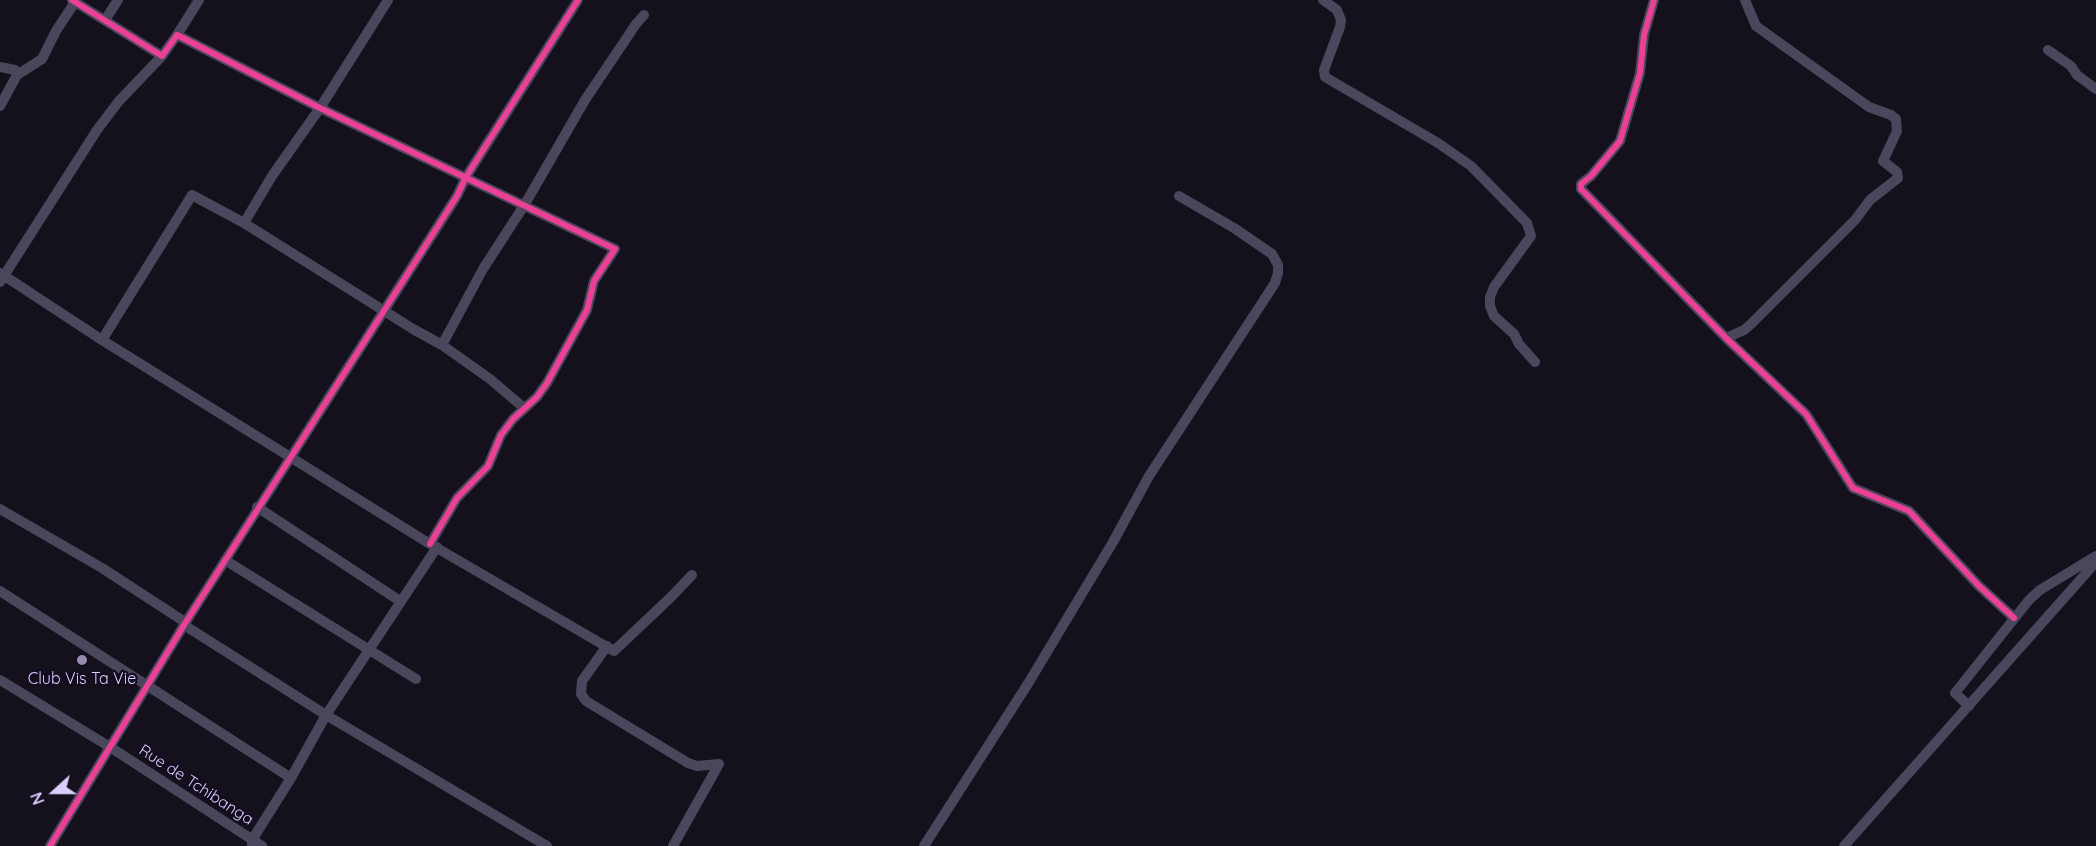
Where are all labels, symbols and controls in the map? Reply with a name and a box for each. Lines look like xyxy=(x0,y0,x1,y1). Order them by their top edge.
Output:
marker: Club Vis Ta Vie xyxy=(75,653,89,667)
place label: Club Vis Ta Vie xyxy=(28,669,136,689)
street label: Rue de Tchibanga xyxy=(135,741,257,829)
north arrow xyxy=(24,762,84,822)
text: N xyxy=(26,789,49,808)

